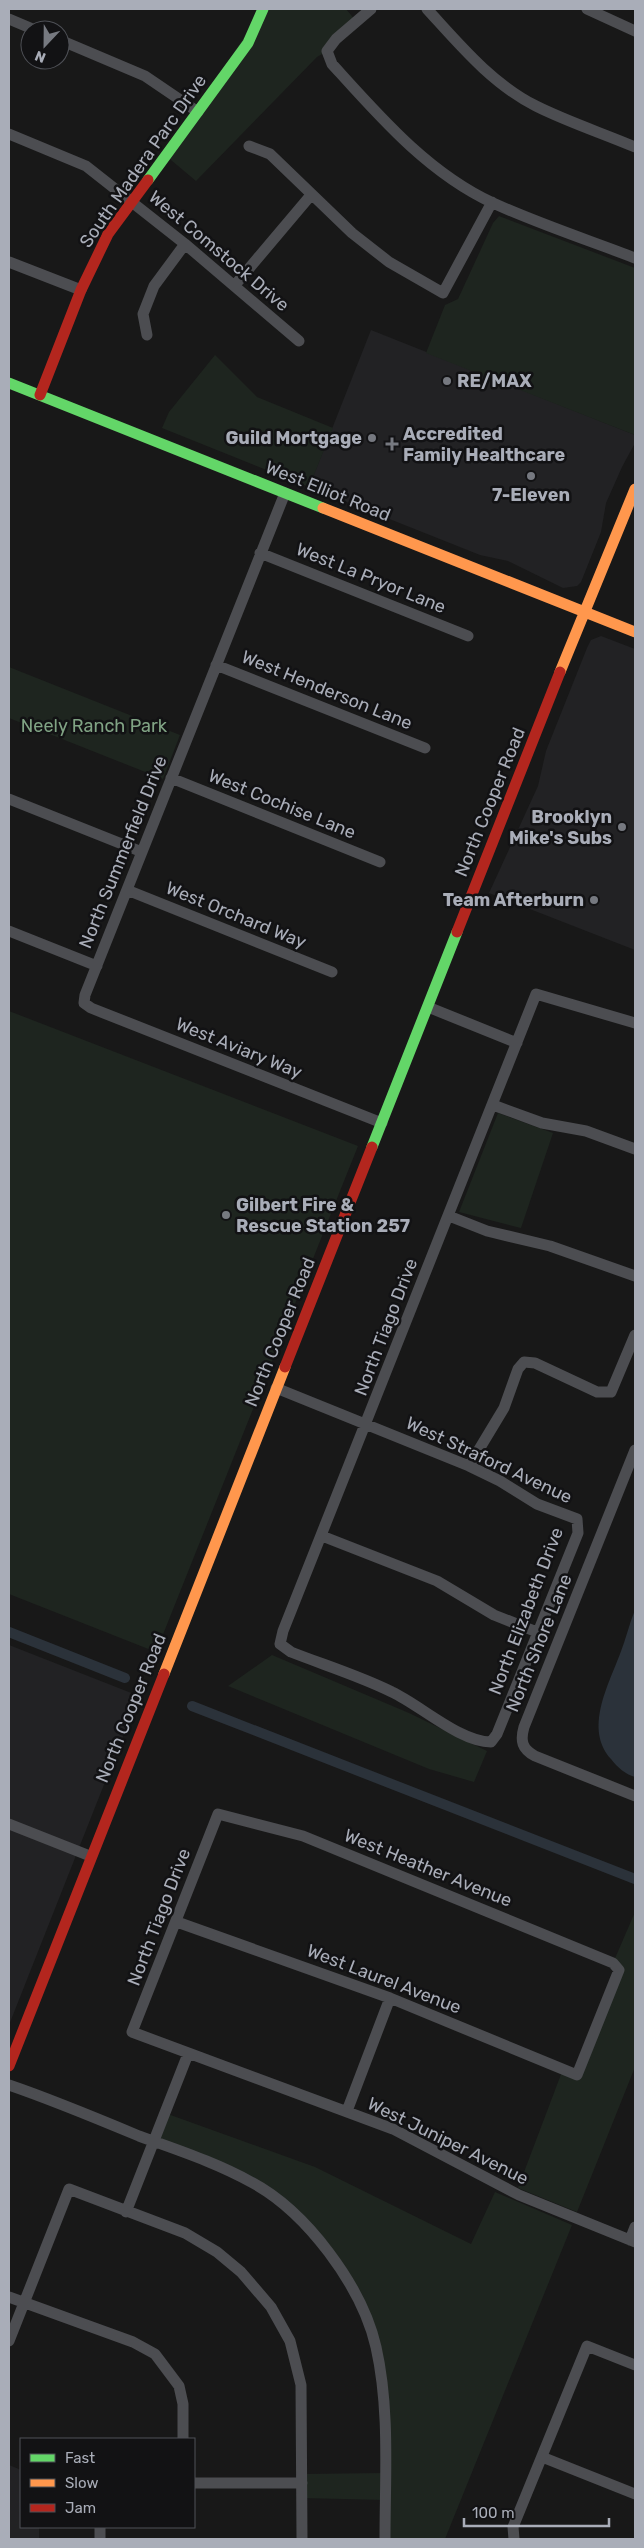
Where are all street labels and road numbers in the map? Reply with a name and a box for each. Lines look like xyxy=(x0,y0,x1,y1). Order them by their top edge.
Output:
street label: South Madera Parc Drive xyxy=(75,70,211,252)
street label: West Comstock Drive xyxy=(144,186,294,316)
street label: West Elliot Road xyxy=(262,456,394,526)
street label: West La Pryor Lane xyxy=(293,538,449,618)
street label: West Henderson Lane xyxy=(238,646,416,734)
street label: North Cooper Road xyxy=(450,724,530,880)
street label: North Summerfield Drive xyxy=(74,752,172,952)
street label: West Cochise Lane xyxy=(205,764,359,844)
street label: West Orchard Way xyxy=(163,877,310,953)
street label: West Aviary Way xyxy=(173,1013,305,1083)
street label: North Cooper Road xyxy=(240,1254,320,1410)
street label: North Tiago Drive xyxy=(350,1255,422,1399)
street label: West Straford Avenue xyxy=(402,1412,576,1508)
street label: North Elizabeth Drive xyxy=(484,1524,568,1698)
street label: North Shore Lane xyxy=(501,1571,577,1715)
street label: North Cooper Road xyxy=(91,1630,171,1786)
street label: West Heather Avenue xyxy=(341,1824,515,1912)
street label: North Tiago Drive xyxy=(123,1845,195,1989)
street label: West Laurel Avenue xyxy=(304,1939,464,2019)
street label: West Juniper Avenue xyxy=(364,2092,532,2190)

